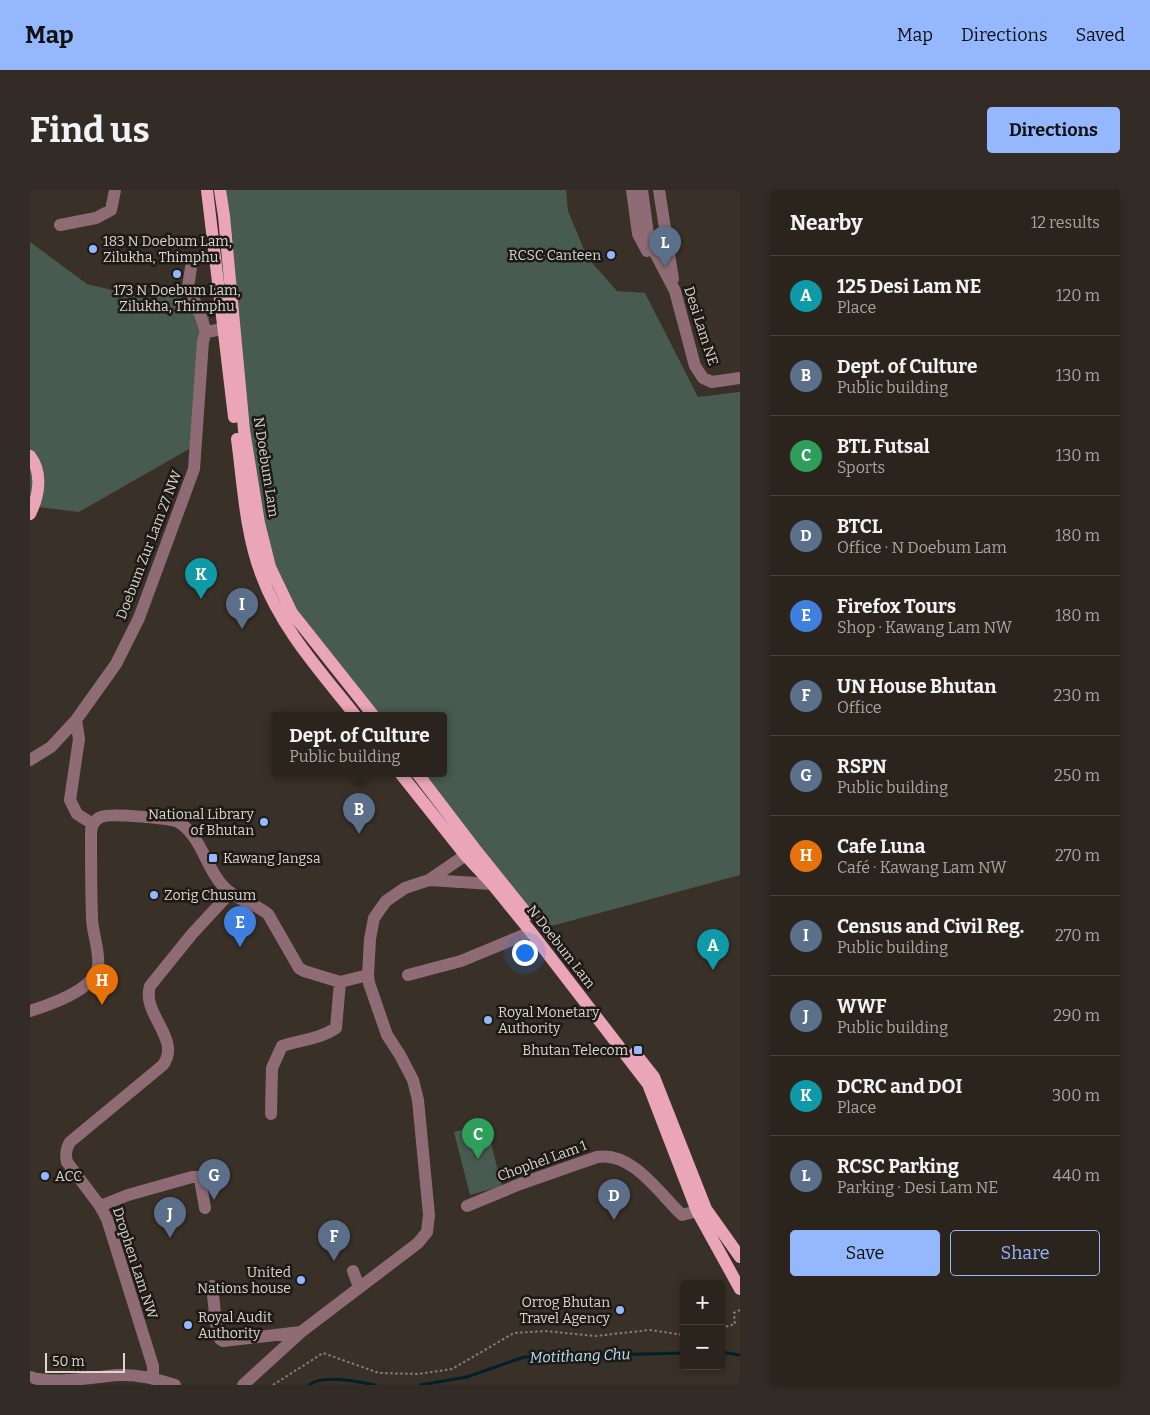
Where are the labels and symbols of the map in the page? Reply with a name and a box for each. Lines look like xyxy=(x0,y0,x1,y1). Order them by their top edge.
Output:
pin: L xyxy=(649,226,681,267)
place label: 183 N Doebum Lam, Zilukha, Thimphu xyxy=(103,233,232,266)
marker: 183 N Doebum Lam, Zilukha, Thimphu xyxy=(87,243,99,255)
place label: RCSC Canteen xyxy=(508,247,601,264)
marker: RCSC Canteen xyxy=(605,249,617,261)
marker: 173 N Doebum Lam, Zilukha, Thimphu xyxy=(171,268,183,280)
place label: 173 N Doebum Lam, Zilukha, Thimphu xyxy=(113,282,241,315)
street label: Desi Lam NE xyxy=(680,284,722,368)
street label: N Doebum Lam xyxy=(250,416,282,519)
street label: Doebum Zur Lam 27 NW xyxy=(113,467,186,622)
pin: K xyxy=(185,558,217,599)
pin: I xyxy=(226,588,258,629)
pin: B xyxy=(343,793,375,834)
place label: National Library of Bhutan xyxy=(148,806,255,839)
marker: National Library of Bhutan xyxy=(258,816,270,828)
place label: Kawang Jangsa xyxy=(223,850,321,867)
marker: Kawang Jangsa xyxy=(207,852,219,864)
place label: Zorig Chusum xyxy=(164,887,257,904)
marker: Zorig Chusum xyxy=(148,889,160,901)
street label: N Doebum Lam xyxy=(523,902,599,993)
pin: E xyxy=(224,906,256,947)
pin: A xyxy=(697,929,729,970)
your location xyxy=(512,940,538,966)
pin: H xyxy=(86,964,118,1005)
place label: Royal Monetary Authority xyxy=(498,1004,600,1037)
marker: Royal Monetary Authority xyxy=(482,1014,494,1026)
place label: Bhutan Telecom xyxy=(522,1042,629,1059)
marker: Bhutan Telecom xyxy=(632,1044,644,1056)
pin: C xyxy=(462,1118,494,1159)
street label: Chophel Lam 1 xyxy=(495,1137,589,1185)
pin: G xyxy=(198,1159,230,1200)
place label: ACC xyxy=(55,1168,82,1185)
marker: ACC xyxy=(39,1170,51,1182)
pin: D xyxy=(598,1179,630,1220)
pin: J xyxy=(154,1197,186,1238)
street label: Drophen Lam NW xyxy=(109,1205,161,1322)
pin: F xyxy=(318,1220,350,1261)
place label: United Nations house xyxy=(197,1264,291,1297)
marker: United Nations house xyxy=(295,1274,307,1286)
place label: Orrog Bhutan Travel Agency xyxy=(519,1294,611,1327)
marker: Orrog Bhutan Travel Agency xyxy=(614,1304,626,1316)
place label: Royal Audit Authority xyxy=(198,1309,272,1342)
marker: Royal Audit Authority xyxy=(182,1319,194,1331)
water label: Motithang Chu xyxy=(529,1345,631,1367)
scale bar xyxy=(45,1350,125,1373)

